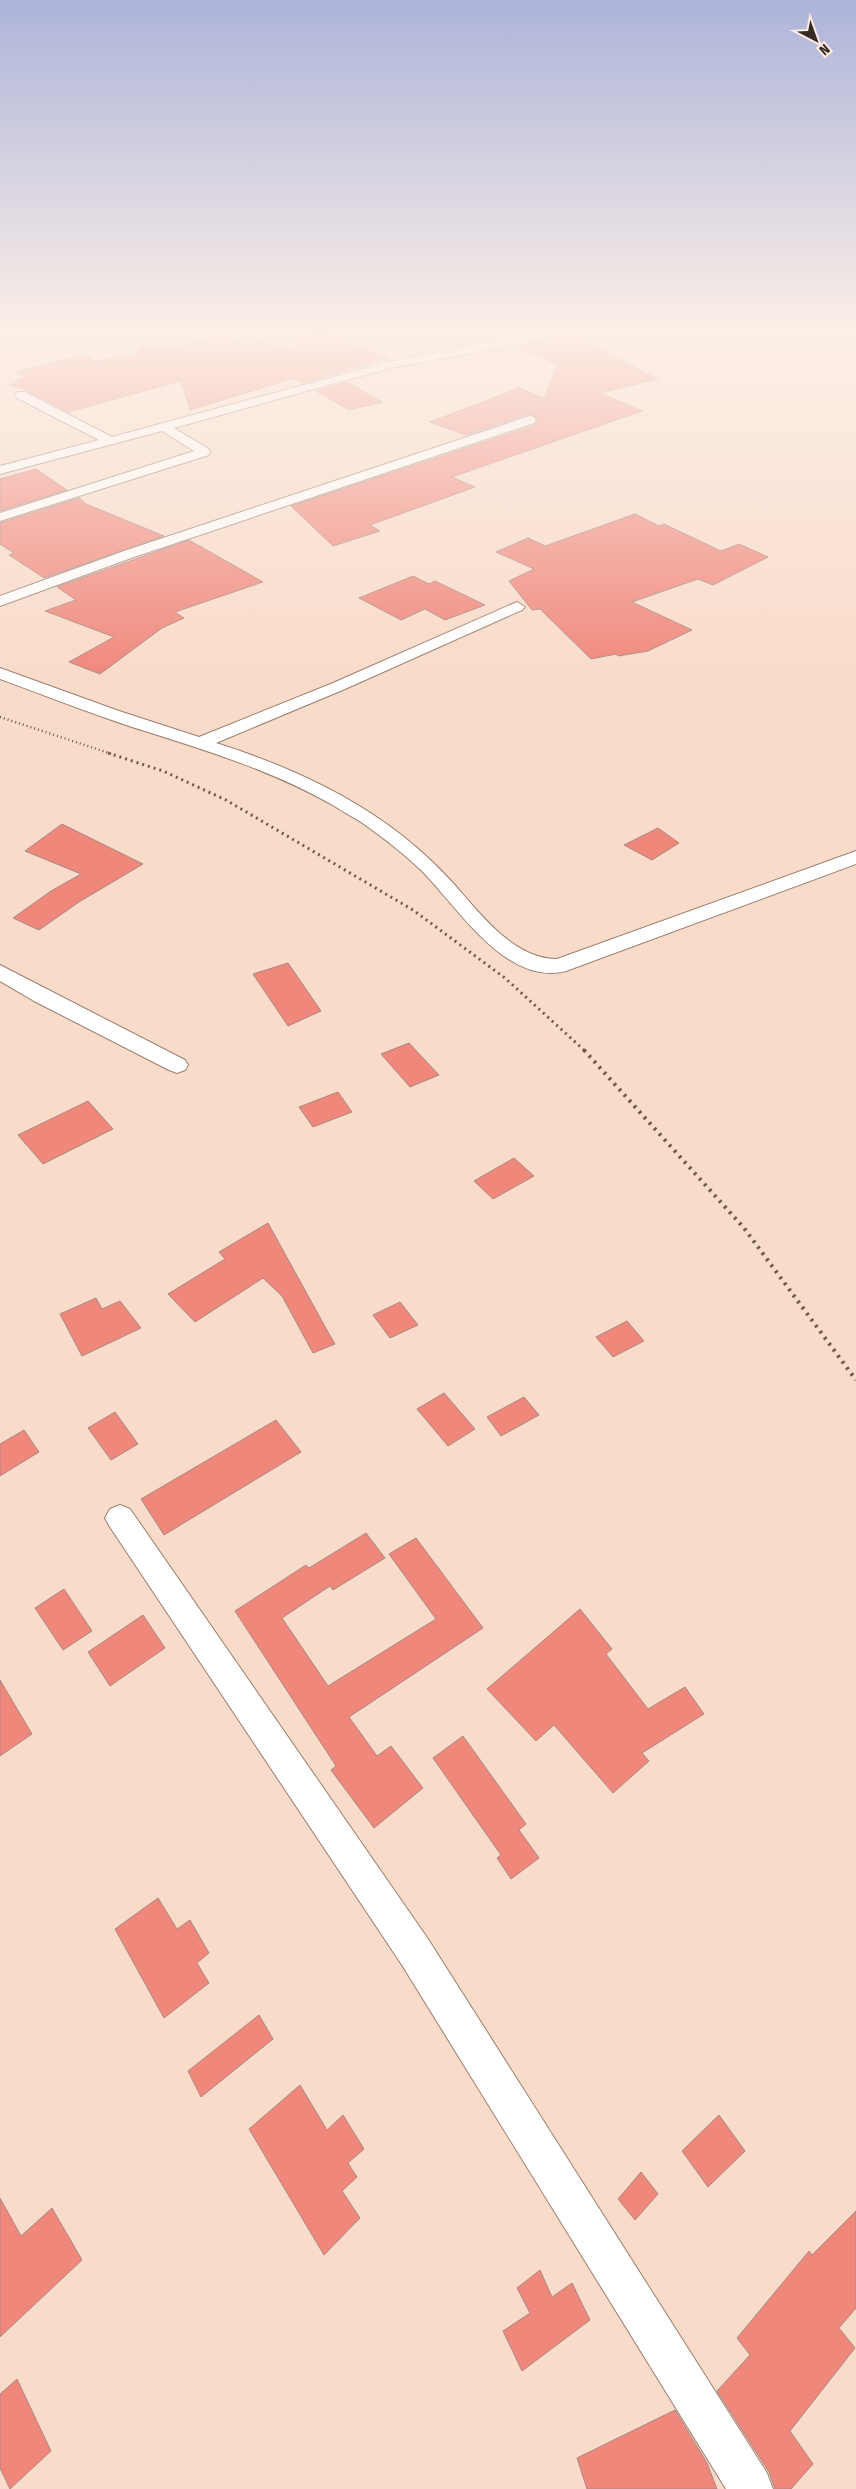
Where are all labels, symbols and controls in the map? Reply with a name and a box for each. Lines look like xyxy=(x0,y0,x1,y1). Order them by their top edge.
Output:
north arrow xyxy=(791,15,841,65)
text: N xyxy=(815,40,833,59)

